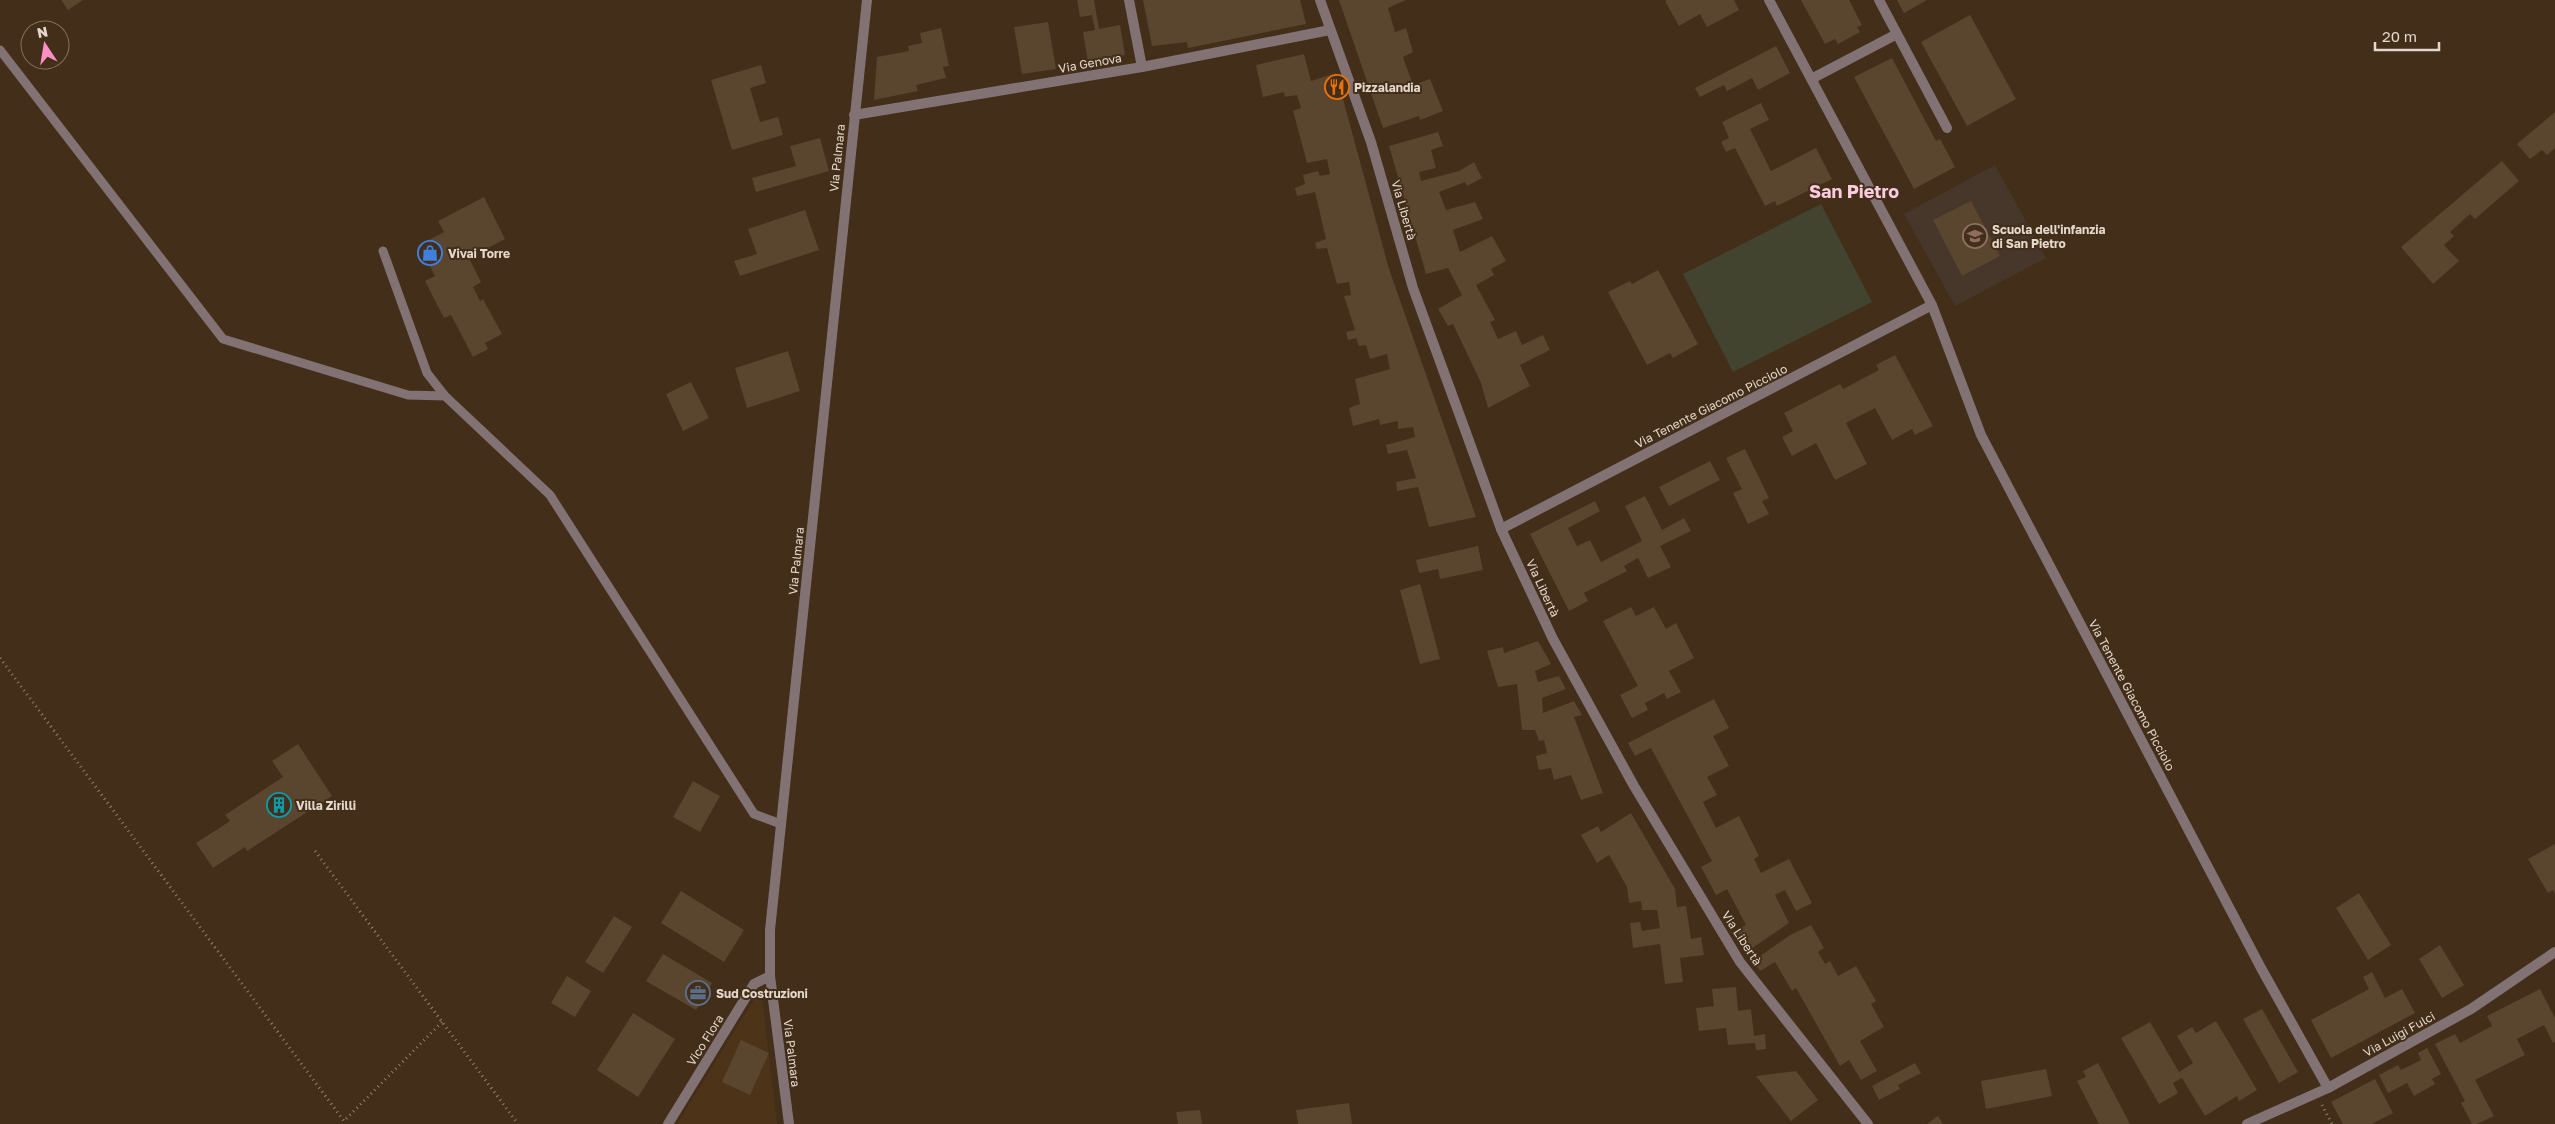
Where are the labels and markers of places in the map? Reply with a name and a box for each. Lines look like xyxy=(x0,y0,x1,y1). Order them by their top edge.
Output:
restaurant icon: Pizzalandia xyxy=(1324,74,1350,100)
place label: Pizzalandia xyxy=(1354,80,1421,95)
place label: Scuola dell'infanzia di San Pietro xyxy=(1992,222,2106,251)
school or university icon: Scuola dell'infanzia di San Pietro xyxy=(1962,223,1988,249)
shop icon: Vivai Torre xyxy=(417,240,443,266)
place label: Vivai Torre xyxy=(448,246,510,261)
building icon: Villa Zirilli xyxy=(266,792,292,818)
place label: Villa Zirilli xyxy=(296,798,356,813)
office icon: Sud Costruzioni xyxy=(685,980,711,1006)
place label: Sud Costruzioni xyxy=(716,986,808,1001)

